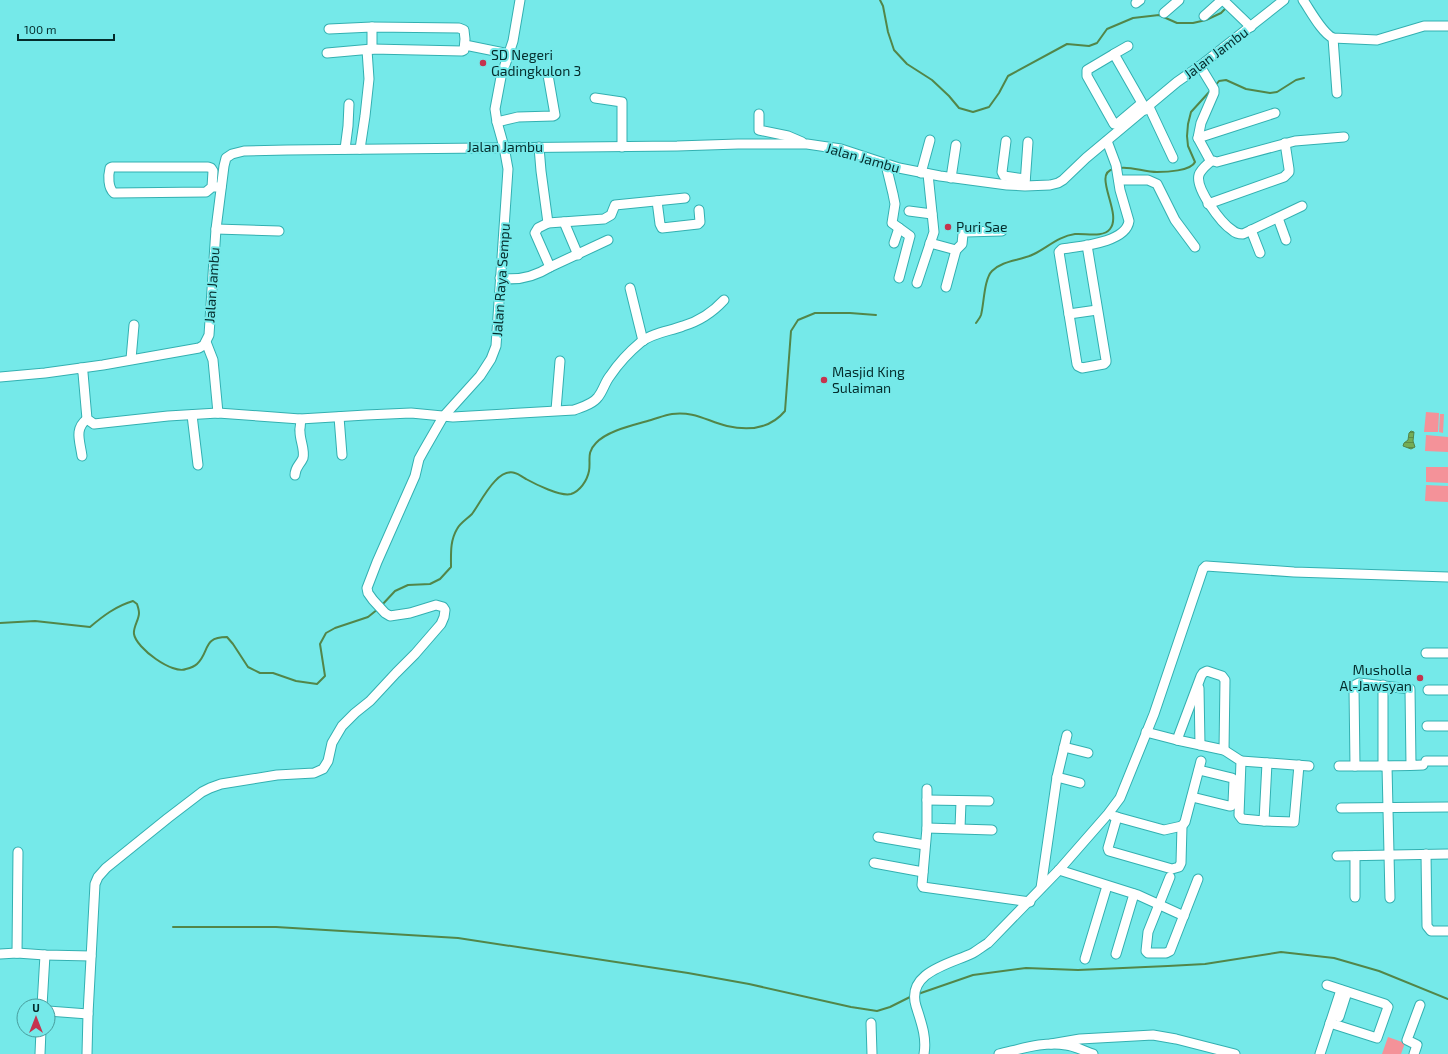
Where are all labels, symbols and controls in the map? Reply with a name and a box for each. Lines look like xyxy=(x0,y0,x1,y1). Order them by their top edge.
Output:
scale bar xyxy=(18,16,114,42)
text: 100 m xyxy=(24,22,56,36)
street label: Jalan Jambu xyxy=(1180,23,1251,82)
place label: SD Negeri Gadingkulon 3 xyxy=(491,46,581,79)
marker: SD Negeri Gadingkulon 3 xyxy=(478,58,488,68)
street label: Jalan Jambu xyxy=(467,138,543,155)
street label: Jalan Jambu xyxy=(824,139,902,176)
place label: Puri Sae xyxy=(956,218,1008,235)
marker: Puri Sae xyxy=(943,222,953,232)
street label: Jalan Raya Sempu xyxy=(488,223,513,337)
street label: Jalan Jambu xyxy=(200,246,223,323)
place label: Masjid King Sulaiman xyxy=(832,363,905,396)
marker: Masjid King Sulaiman xyxy=(819,375,829,385)
place label: Musholla Al-Jawsyan xyxy=(1339,661,1412,694)
marker: Musholla Al-Jawsyan xyxy=(1415,673,1425,683)
north arrow xyxy=(16,998,56,1038)
text: U xyxy=(32,1001,40,1014)

